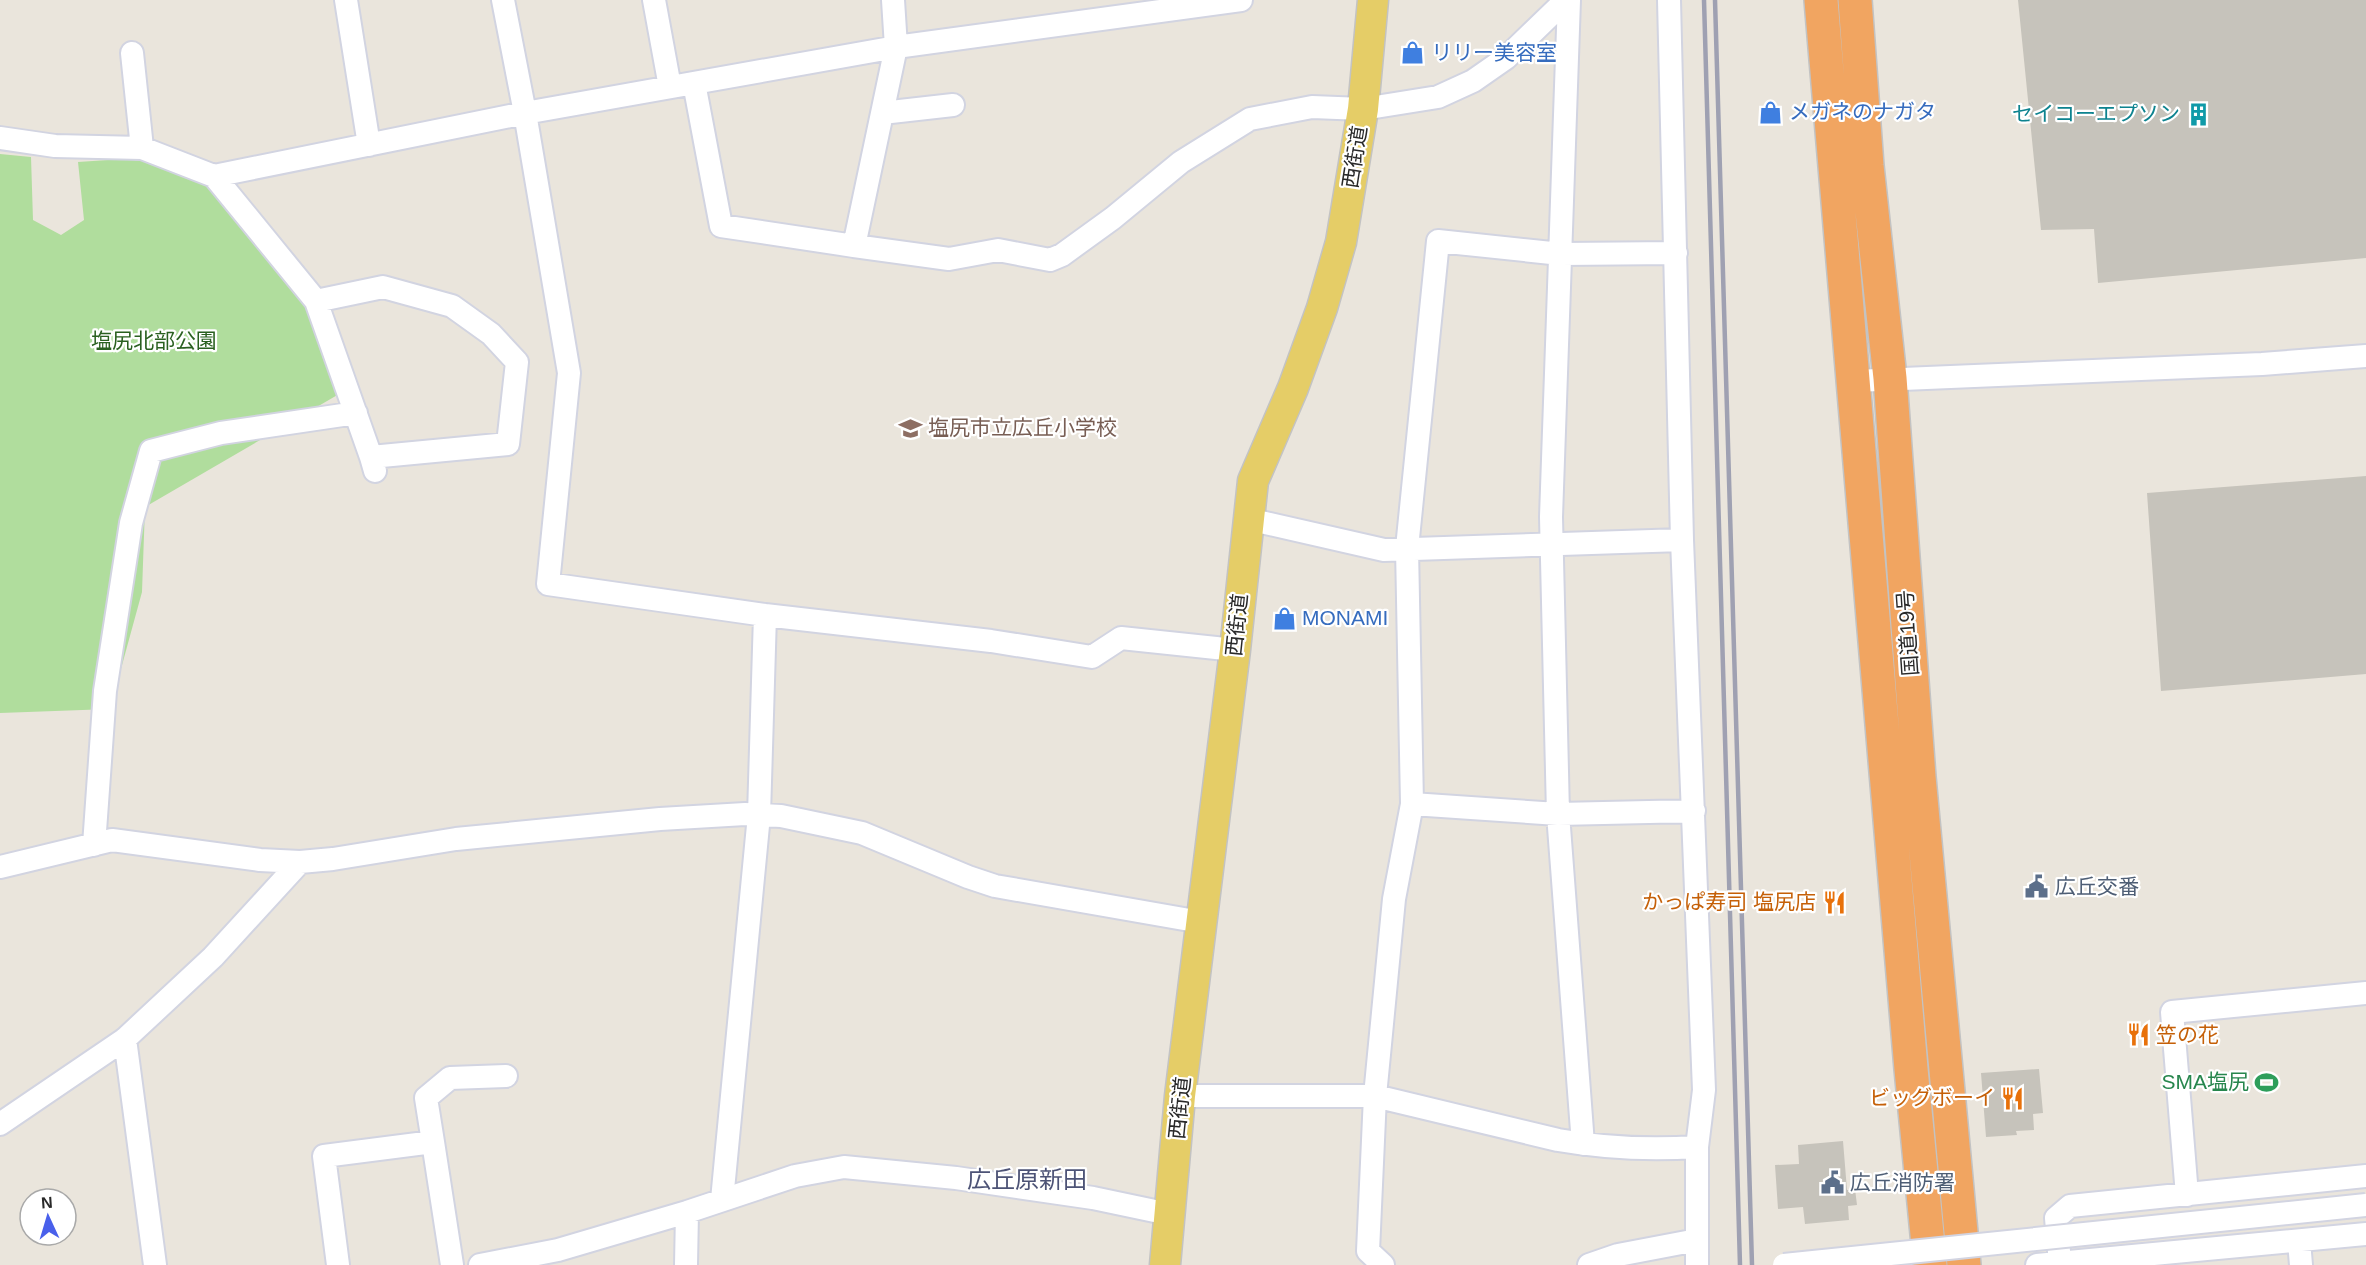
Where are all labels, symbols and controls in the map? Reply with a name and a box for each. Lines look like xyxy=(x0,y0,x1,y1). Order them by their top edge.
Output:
shop icon: リリー美容室 xyxy=(1400,40,1426,66)
place label: リリー美容室 xyxy=(1431,41,1557,64)
shop icon: メガネのナガタ xyxy=(1758,99,1784,125)
place label: メガネのナガタ xyxy=(1789,100,1936,123)
building icon: セイコーエプソン xyxy=(2185,101,2211,127)
place label: セイコーエプソン xyxy=(2012,102,2180,125)
street label: 西街道 xyxy=(1338,124,1371,190)
park label: 塩尻北部公園 xyxy=(91,329,217,352)
school or university icon: 塩尻市立広丘小学校 xyxy=(897,415,923,441)
place label: 塩尻市立広丘小学校 xyxy=(928,416,1117,439)
street label: 国道19号 xyxy=(1893,589,1922,677)
street label: 西街道 xyxy=(1222,592,1251,657)
shop icon: MONAMI xyxy=(1271,605,1297,631)
place label: MONAMI xyxy=(1302,606,1388,629)
public building icon: 広丘交番 xyxy=(2024,874,2050,900)
place label: 広丘交番 xyxy=(2055,875,2139,898)
restaurant icon: かっぱ寿司 塩尻店 xyxy=(1821,889,1847,915)
place label: かっぱ寿司 塩尻店 xyxy=(1642,890,1816,913)
restaurant icon: 笠の花 xyxy=(2125,1022,2151,1048)
place label: 笠の花 xyxy=(2156,1023,2219,1046)
sports icon: SMA塩尻 xyxy=(2254,1069,2280,1095)
place label: SMA塩尻 xyxy=(2161,1070,2249,1093)
street label: 西街道 xyxy=(1165,1075,1194,1140)
restaurant icon: ビッグボーイ xyxy=(2000,1085,2026,1111)
place label: ビッグボーイ xyxy=(1869,1086,1995,1109)
district label: 広丘原新田 xyxy=(967,1166,1087,1193)
public building icon: 広丘消防署 xyxy=(1819,1170,1845,1196)
place label: 広丘消防署 xyxy=(1850,1171,1955,1194)
north arrow xyxy=(18,1187,78,1247)
text: N xyxy=(41,1194,53,1211)

